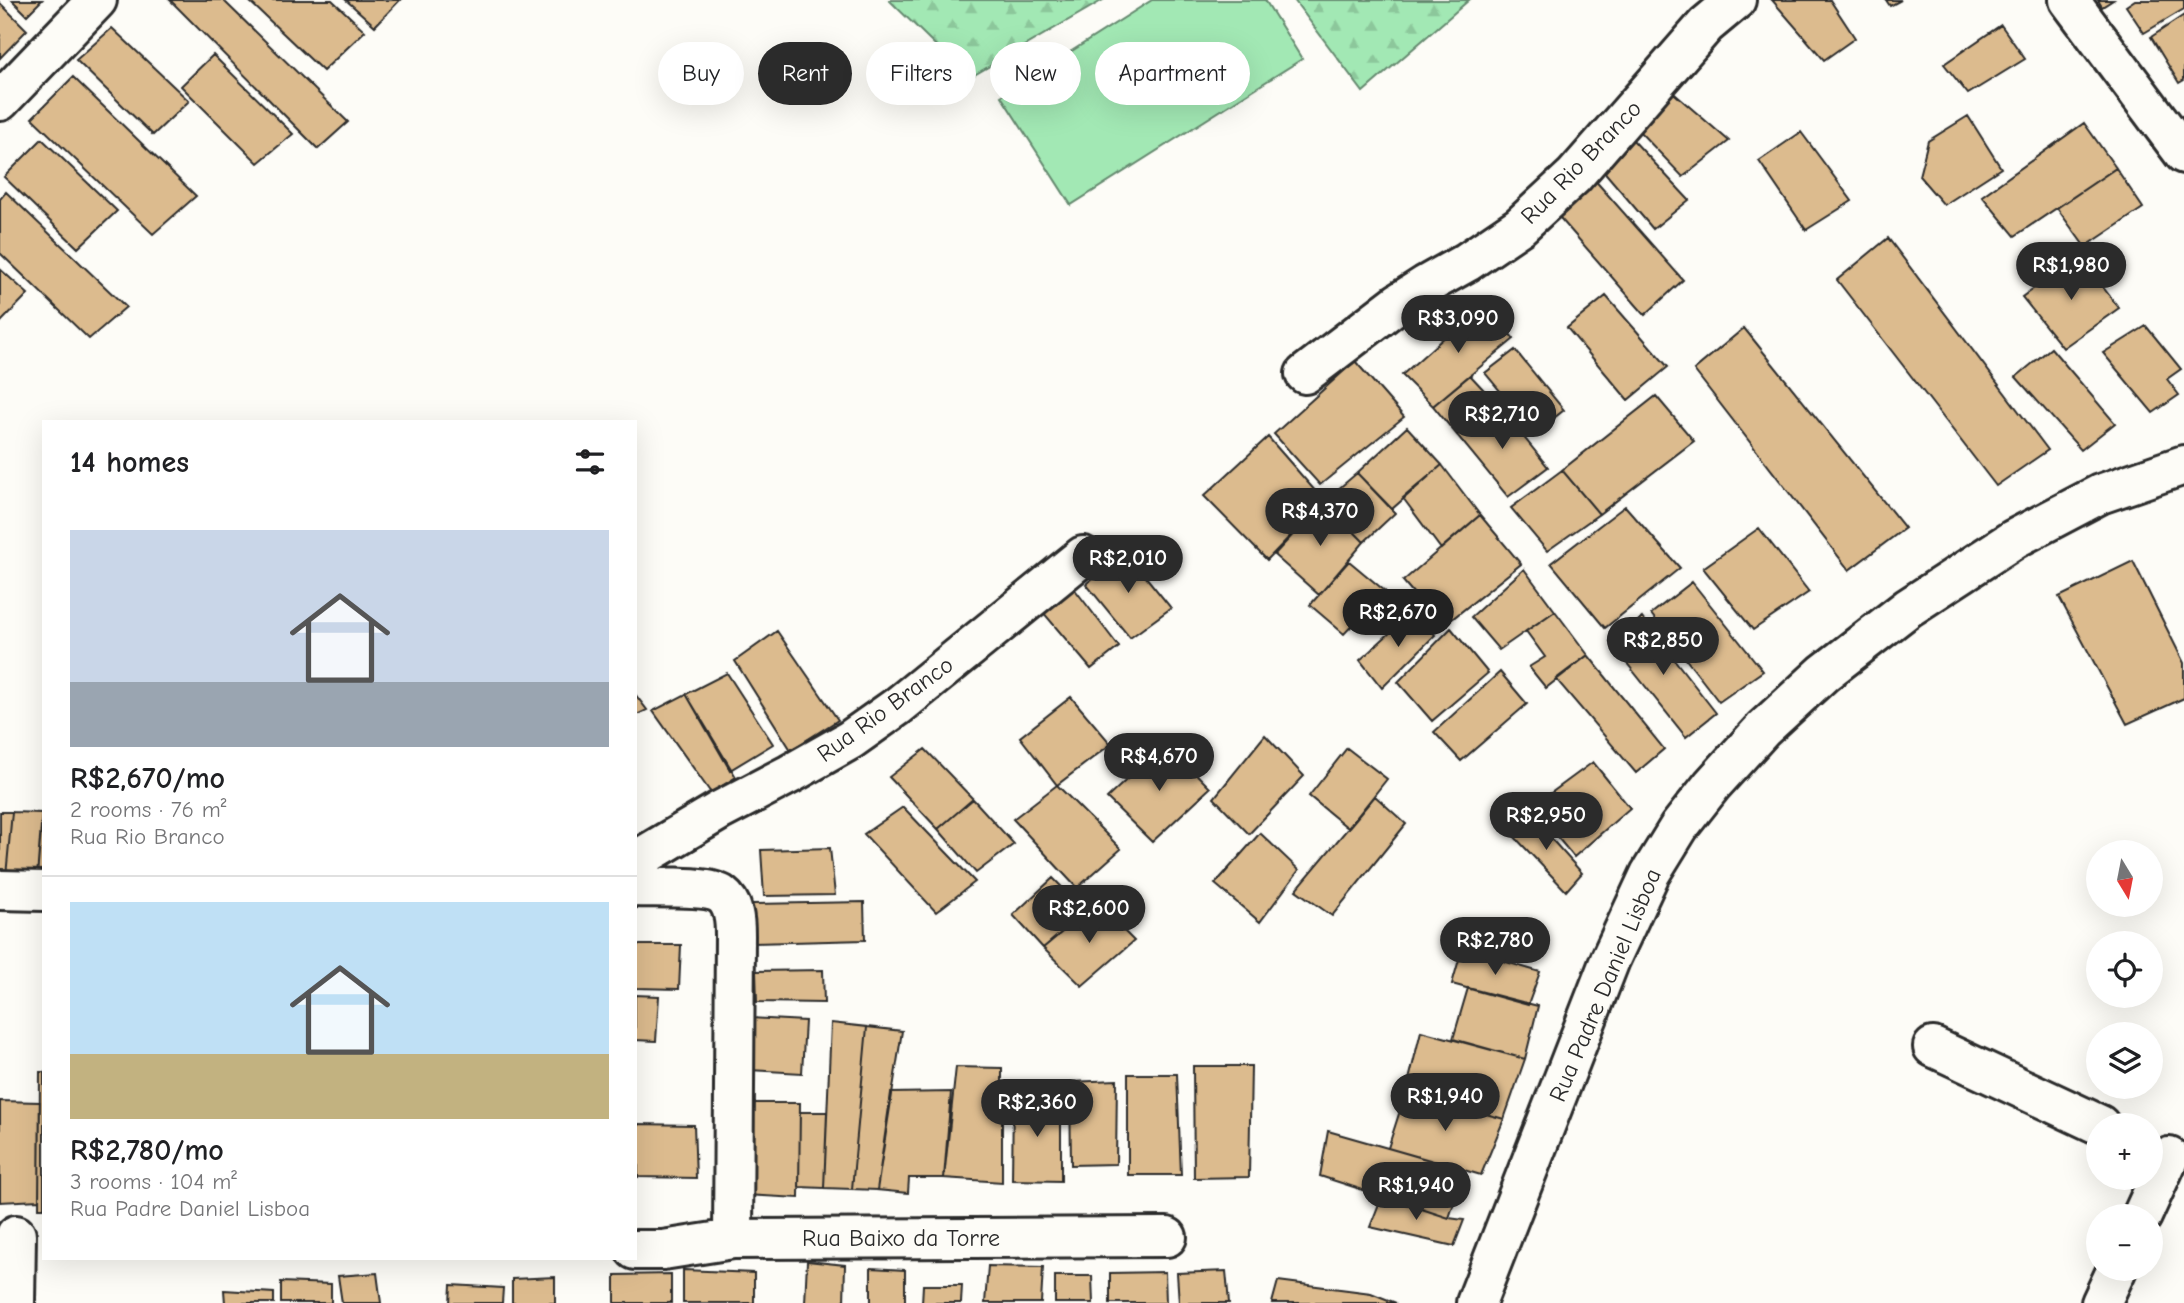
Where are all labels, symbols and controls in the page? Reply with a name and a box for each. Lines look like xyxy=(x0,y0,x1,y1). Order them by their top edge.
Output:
chip: Buy xyxy=(658,42,744,105)
chip: Rent xyxy=(758,42,852,105)
chip: Filters xyxy=(866,42,976,105)
chip: New xyxy=(990,42,1081,105)
chip: Apartment xyxy=(1095,42,1250,105)
street label: Rua Rio Branco xyxy=(1515,94,1647,230)
pin: R$1,980 xyxy=(2006,243,2136,302)
text: R$1,980 xyxy=(2032,251,2110,278)
pin: R$3,090 xyxy=(1393,296,1523,355)
text: R$3,090 xyxy=(1417,304,1499,331)
pin: R$2,710 xyxy=(1437,392,1567,451)
text: R$2,710 xyxy=(1464,400,1540,427)
icon: filters xyxy=(571,443,609,481)
text: 14 homes xyxy=(70,445,189,480)
pin: R$4,370 xyxy=(1255,489,1385,548)
text: R$4,370 xyxy=(1281,497,1359,524)
pin: R$2,010 xyxy=(1063,536,1193,595)
text: R$2,010 xyxy=(1089,544,1167,571)
icon: home xyxy=(277,575,403,701)
pin: R$2,670 xyxy=(1333,590,1463,649)
text: R$2,670 xyxy=(1359,598,1437,625)
pin: R$2,850 xyxy=(1598,618,1728,677)
text: R$2,850 xyxy=(1623,626,1703,653)
street label: Rua Rio Branco xyxy=(812,650,958,768)
pin: R$4,670 xyxy=(1094,734,1224,793)
text: R$4,670 xyxy=(1120,742,1198,769)
text: R$2,670/mo xyxy=(70,761,225,796)
pin: R$2,950 xyxy=(1481,792,1611,852)
text: 2 rooms · 76 m² xyxy=(70,796,226,823)
text: R$2,950 xyxy=(1506,801,1586,828)
text: Rua Rio Branco xyxy=(70,823,225,850)
north arrow xyxy=(2086,840,2163,917)
map controls xyxy=(2086,840,2163,1281)
street label: Rua Padre Daniel Lisboa xyxy=(1543,864,1667,1106)
pin: R$2,600 xyxy=(1024,886,1154,945)
text: R$2,600 xyxy=(1048,894,1130,921)
pin: R$2,780 xyxy=(1430,918,1560,977)
text: R$2,780 xyxy=(1456,926,1534,953)
button: locate xyxy=(2086,931,2163,1008)
icon: home xyxy=(277,947,403,1073)
button: layers xyxy=(2086,1022,2163,1099)
pin: R$1,940 xyxy=(1380,1074,1510,1133)
pin: R$2,360 xyxy=(972,1080,1102,1139)
text: R$1,940 xyxy=(1407,1082,1483,1109)
text: R$2,360 xyxy=(997,1088,1077,1115)
button: + xyxy=(2086,1113,2163,1190)
text: R$2,780/mo xyxy=(70,1133,224,1168)
pin: R$1,940 xyxy=(1351,1162,1481,1222)
text: 3 rooms · 104 m² xyxy=(70,1168,237,1195)
text: R$1,940 xyxy=(1378,1171,1454,1198)
text: Rua Padre Daniel Lisboa xyxy=(70,1195,310,1222)
button: − xyxy=(2086,1204,2163,1281)
street label: Rua Baixo da Torre xyxy=(802,1224,1000,1252)

